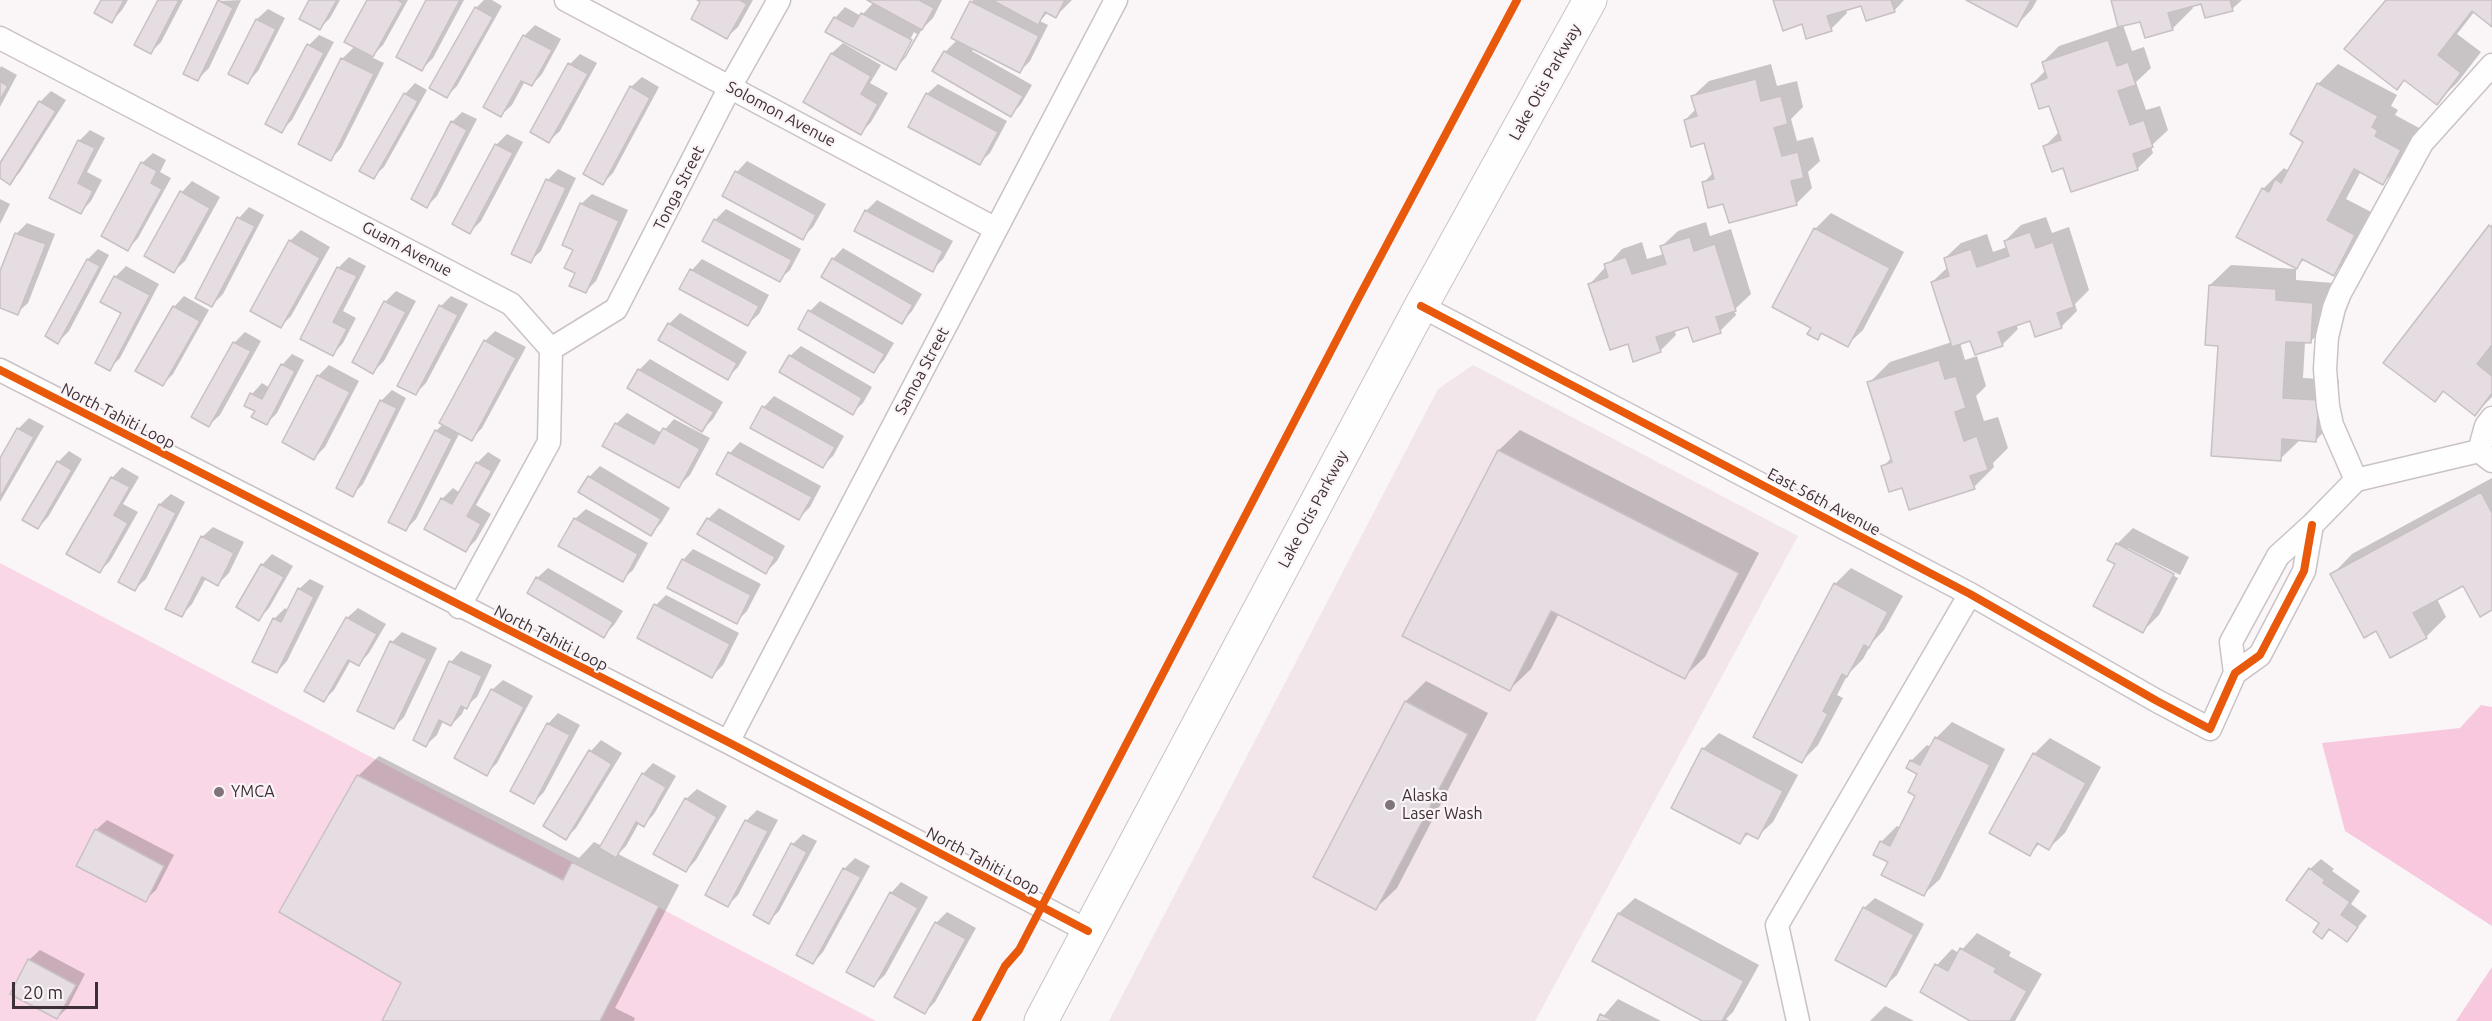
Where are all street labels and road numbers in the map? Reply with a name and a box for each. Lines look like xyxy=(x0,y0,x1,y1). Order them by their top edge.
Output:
street label: Lake Otis Parkway xyxy=(1505,20,1585,144)
street label: Solomon Avenue xyxy=(723,77,839,151)
street label: Tonga Street xyxy=(649,142,709,234)
street label: Guam Avenue xyxy=(359,217,455,281)
street label: Samoa Street xyxy=(891,324,953,418)
street label: North Tahiti Loop xyxy=(58,379,178,453)
street label: Lake Otis Parkway xyxy=(1274,447,1352,571)
street label: East 56th Avenue xyxy=(1764,464,1884,540)
street label: North Tahiti Loop xyxy=(491,601,611,675)
street label: North Tahiti Loop xyxy=(923,823,1043,899)

